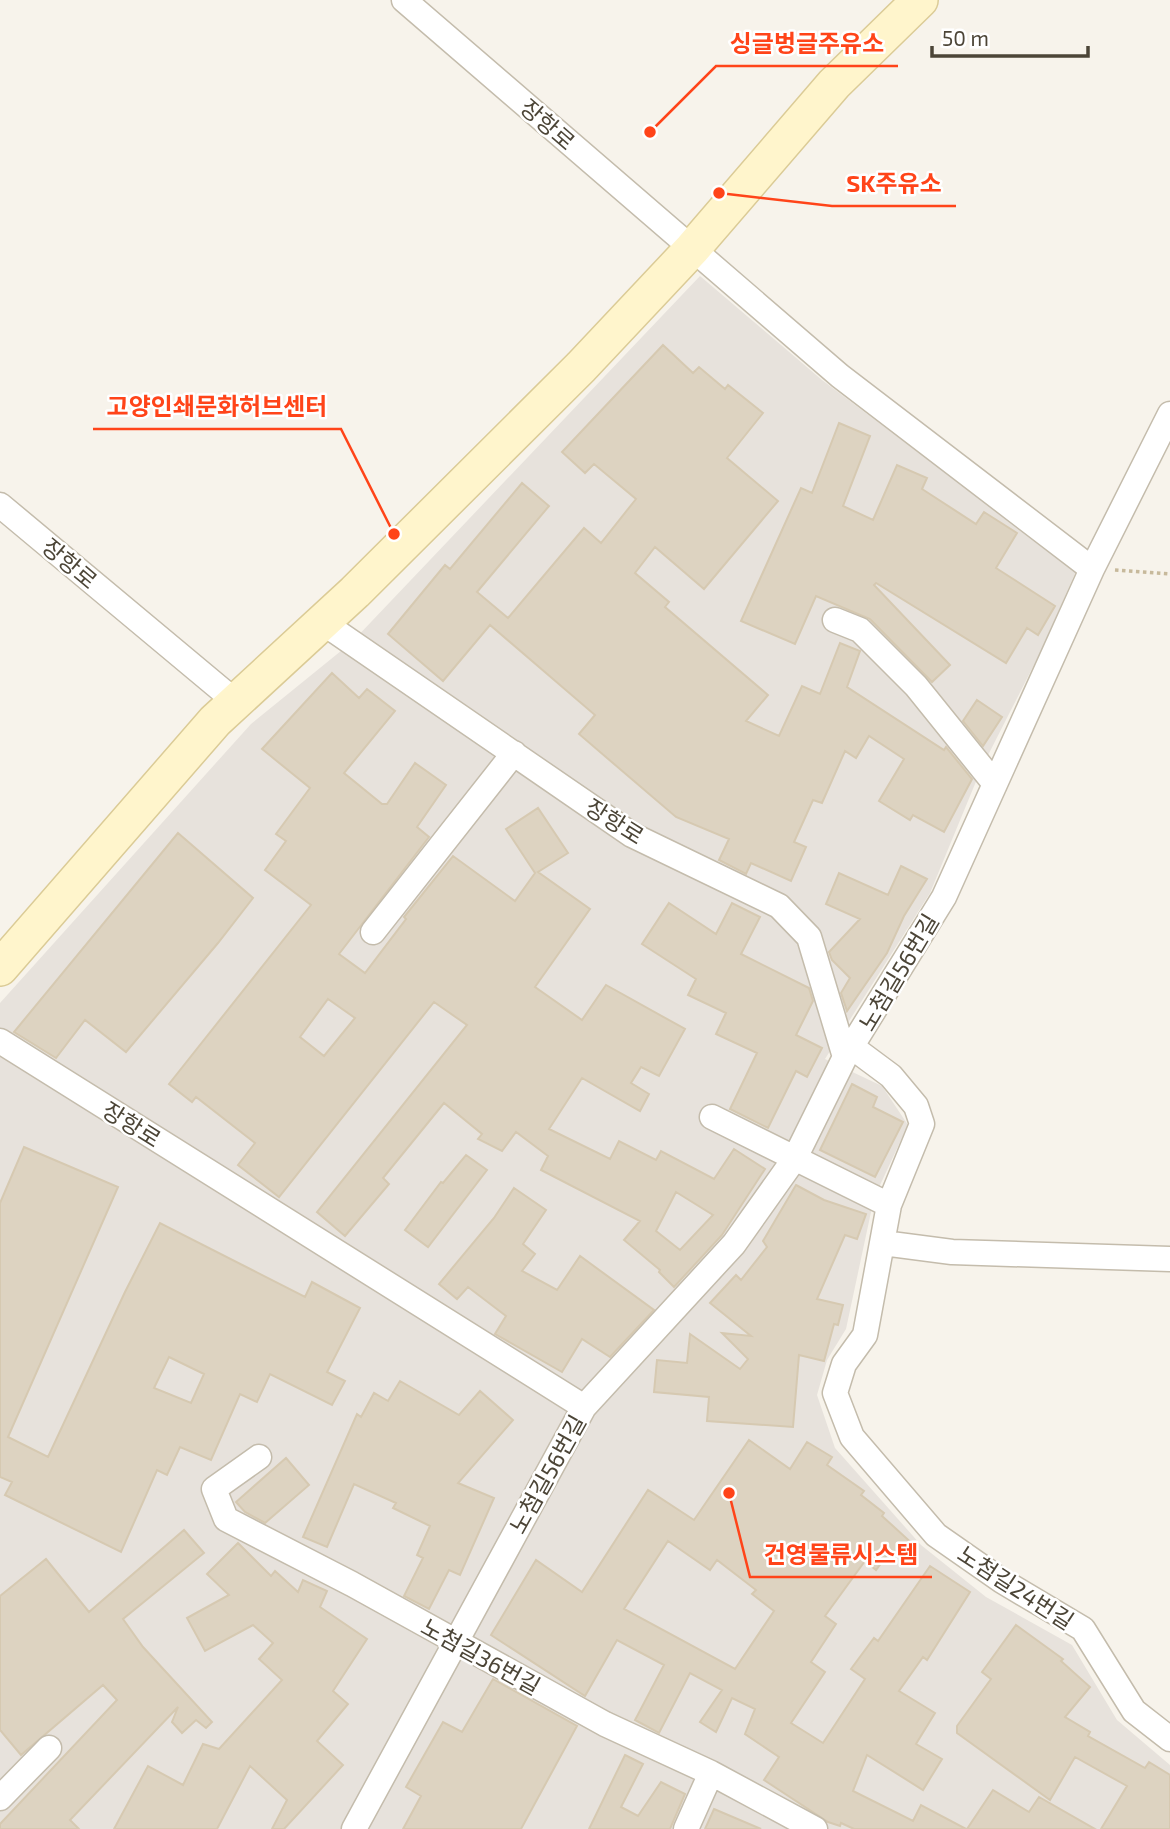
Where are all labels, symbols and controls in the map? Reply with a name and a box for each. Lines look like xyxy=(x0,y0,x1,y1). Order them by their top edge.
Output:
scale bar xyxy=(932,14,1088,58)
callout: 싱글벙글주유소 xyxy=(716,21,898,66)
text: 50 m xyxy=(942,25,989,50)
text: 싱글벙글주유소 xyxy=(730,28,884,57)
street label: 장항로 xyxy=(515,93,581,155)
callout: SK주유소 xyxy=(832,161,956,206)
text: SK주유소 xyxy=(846,168,942,197)
callout: 고양인쇄문화허브센터 xyxy=(93,384,341,429)
text: 고양인쇄문화허브센터 xyxy=(107,391,327,420)
street label: 장항로 xyxy=(37,532,103,594)
street label: 장항로 xyxy=(581,792,649,850)
street label: 노첨길56번길 xyxy=(852,909,944,1035)
street label: 장항로 xyxy=(98,1095,166,1153)
street label: 노첨길56번길 xyxy=(503,1410,591,1538)
callout: 건영물류시스템 xyxy=(750,1532,932,1577)
text: 건영물류시스템 xyxy=(764,1539,918,1568)
street label: 노첨길24번길 xyxy=(953,1539,1079,1635)
street label: 노첨길36번길 xyxy=(417,1612,545,1700)

